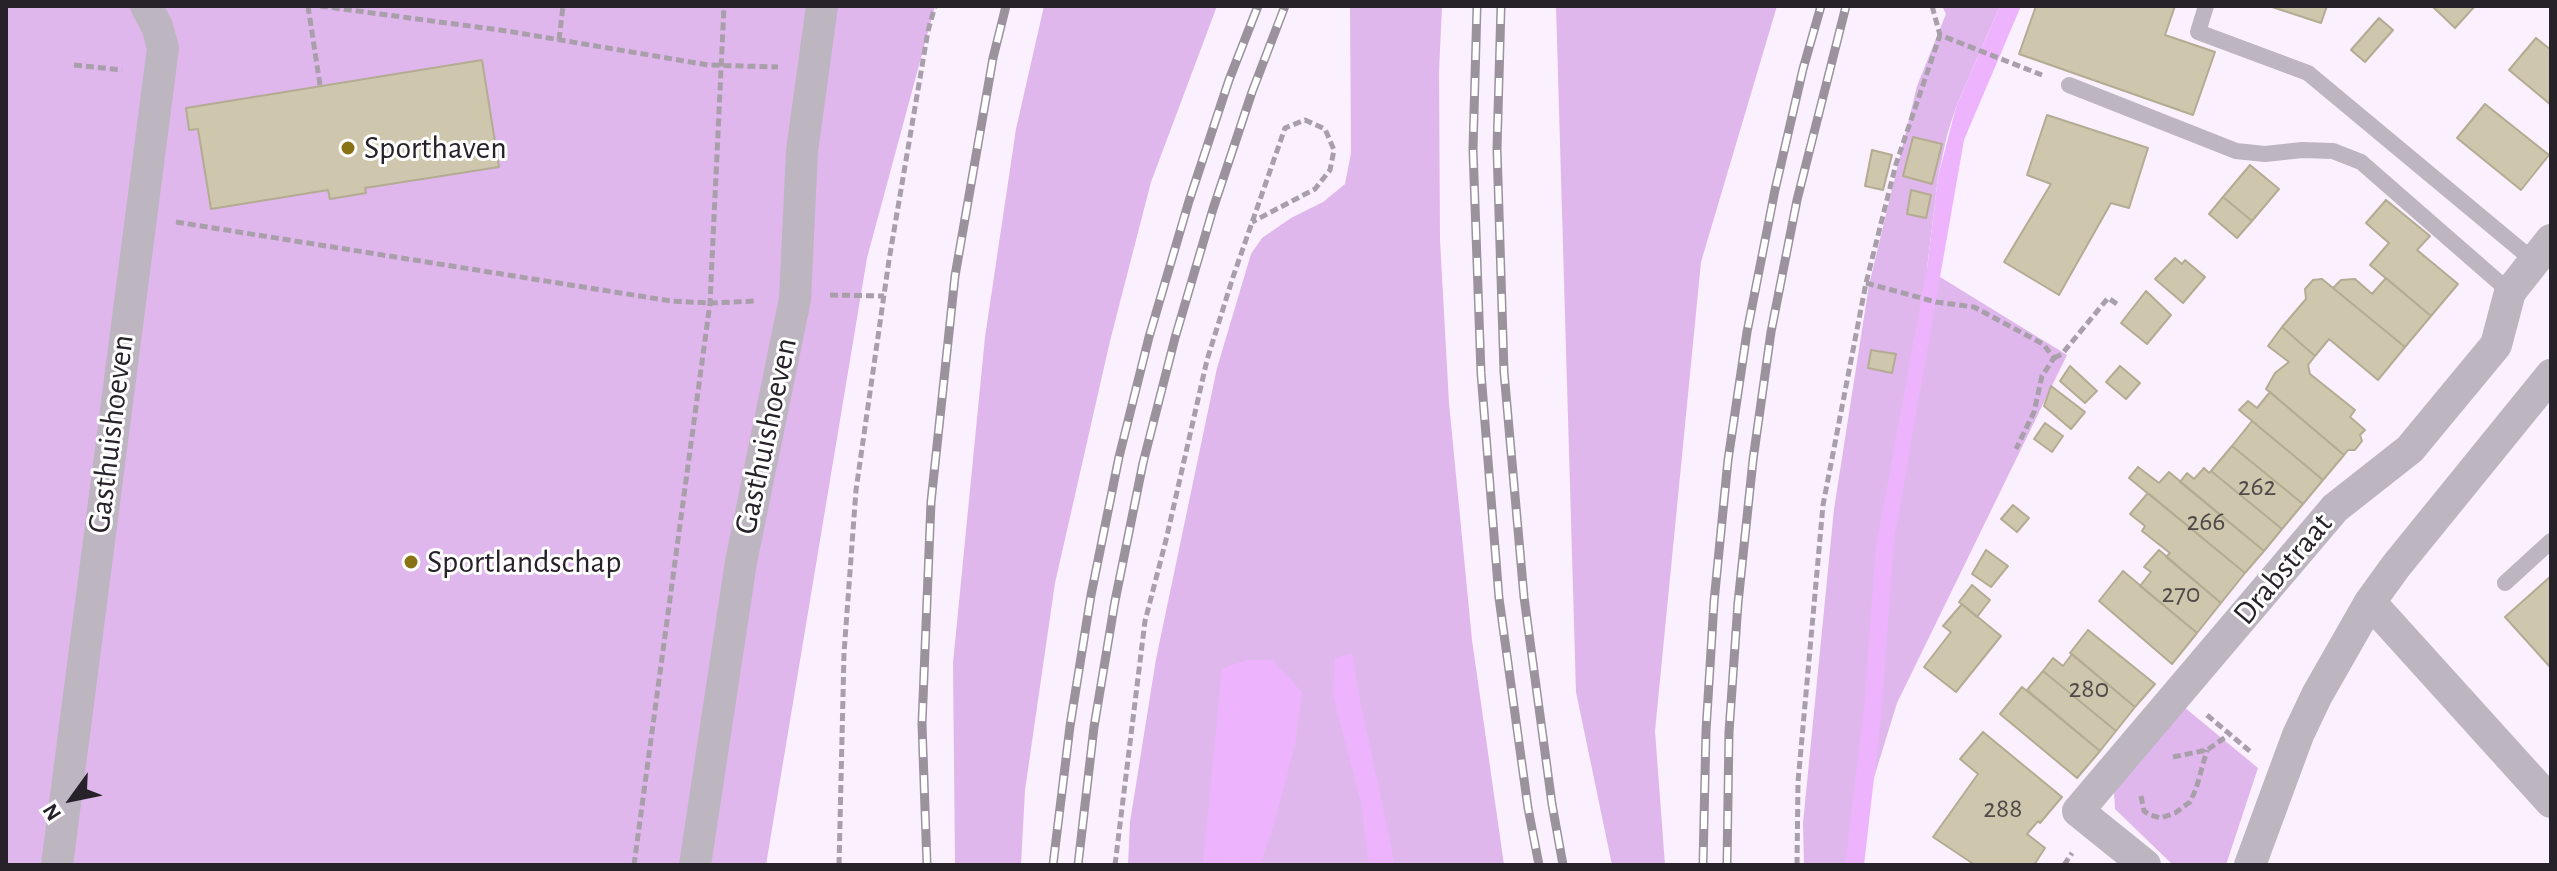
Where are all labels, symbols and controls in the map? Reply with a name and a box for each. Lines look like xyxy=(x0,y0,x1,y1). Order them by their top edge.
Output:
place label: Sporthaven xyxy=(364,129,507,167)
marker: Sporthaven xyxy=(339,139,357,157)
street label: Gasthuishoeven xyxy=(80,333,142,535)
street label: Gasthuishoeven xyxy=(726,334,806,538)
house number: 262 xyxy=(2238,470,2276,504)
house number: 266 xyxy=(2186,505,2226,539)
street label: Drabstraat xyxy=(2225,505,2341,633)
place label: Sportlandschap xyxy=(427,543,622,581)
marker: Sportlandschap xyxy=(402,553,420,571)
house number: 270 xyxy=(2161,577,2201,611)
house number: 280 xyxy=(2069,672,2109,706)
north arrow xyxy=(32,759,112,839)
house number: 288 xyxy=(1983,792,2023,826)
text: N xyxy=(38,800,65,824)

